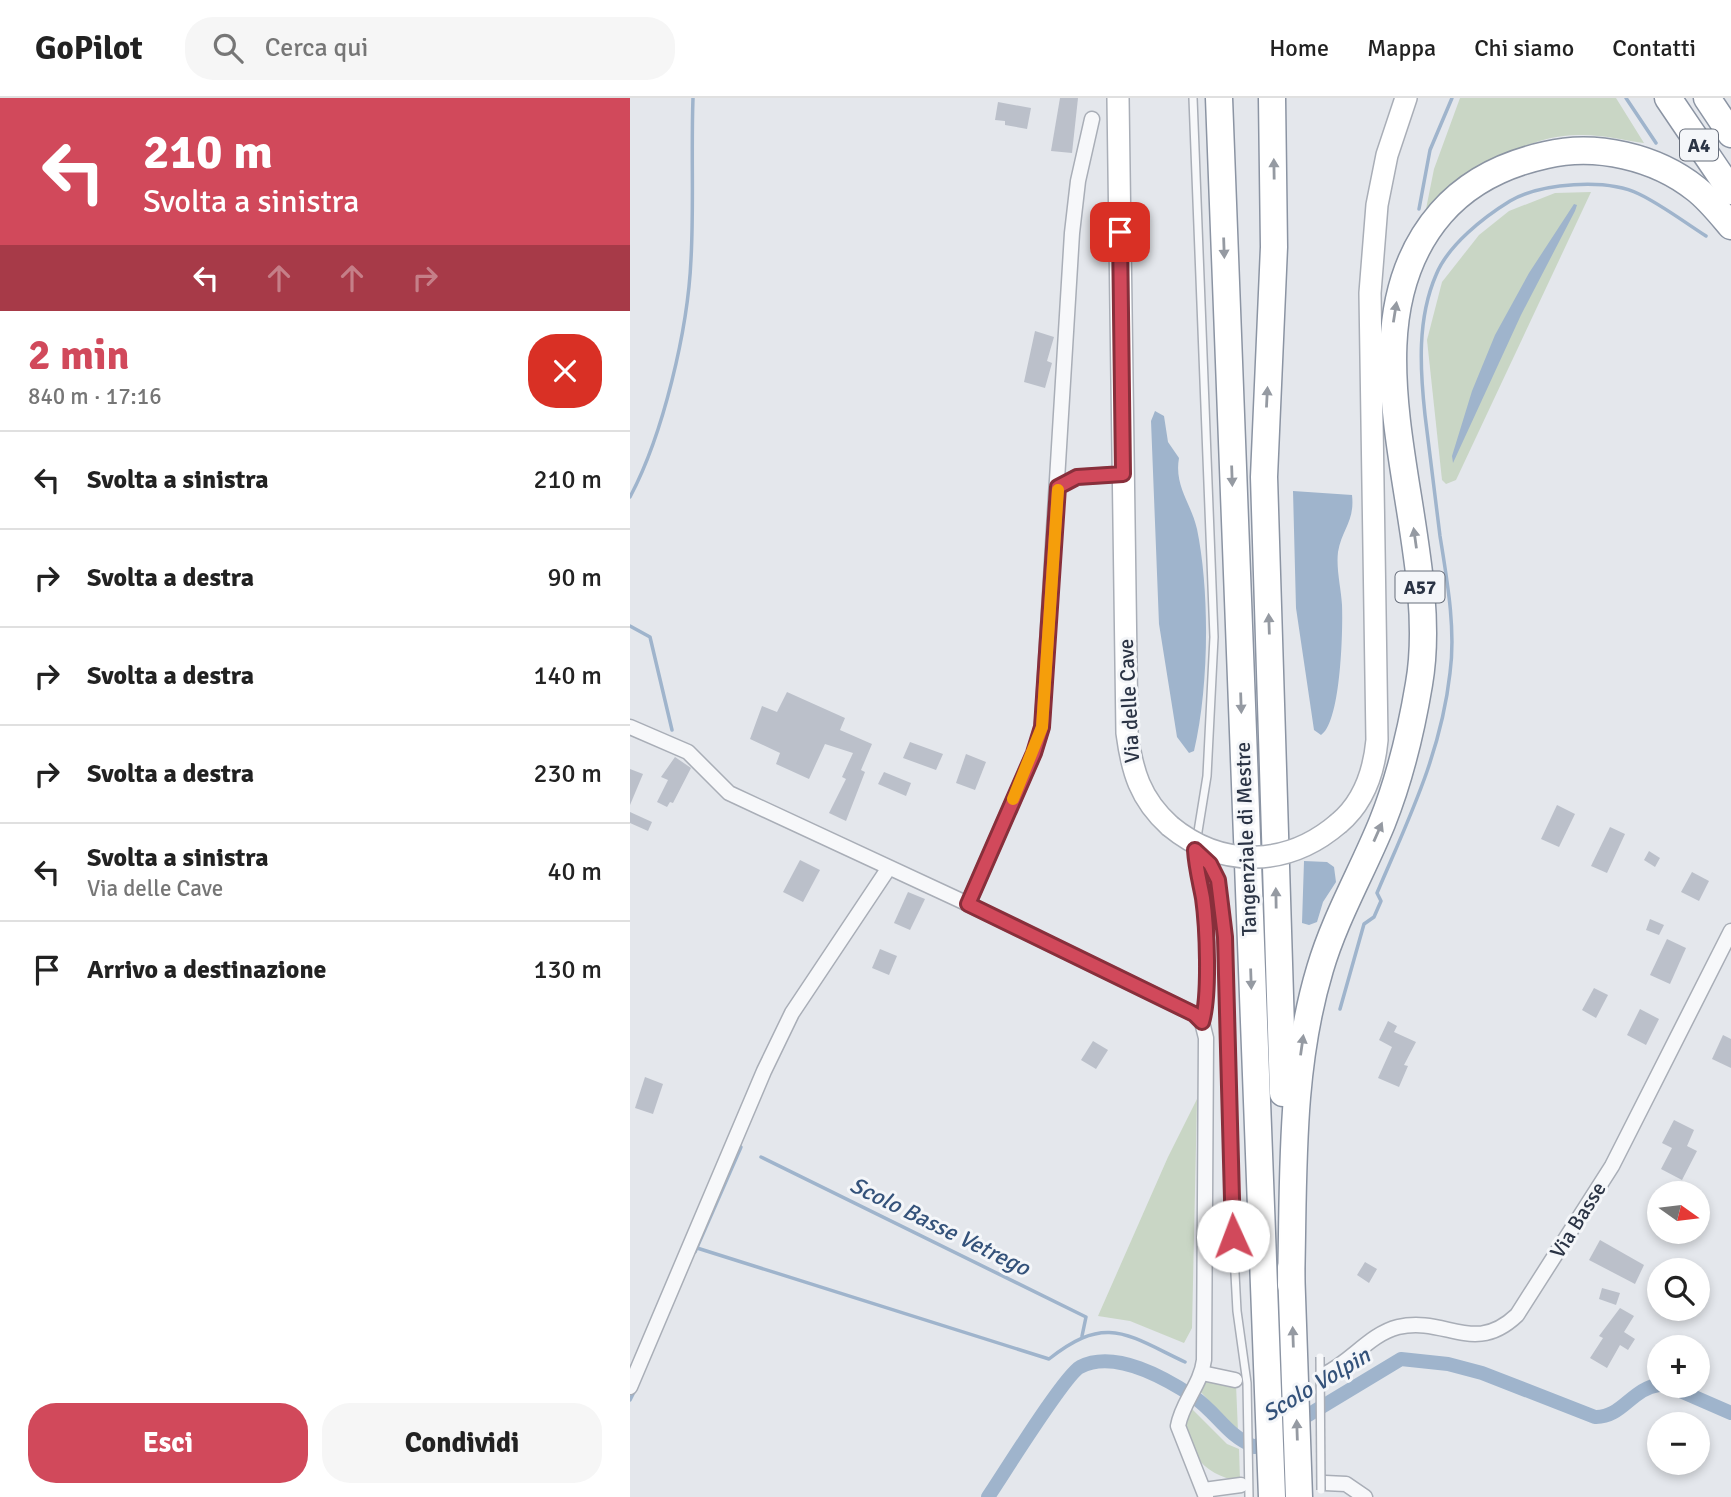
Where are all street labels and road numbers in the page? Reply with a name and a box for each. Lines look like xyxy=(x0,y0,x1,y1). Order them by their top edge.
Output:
road number: A4 xyxy=(1680,130,1718,160)
road number: A57 xyxy=(1396,572,1444,602)
street label: Via delle Cave xyxy=(1113,638,1145,764)
street label: Tangenziale di Mestre xyxy=(1230,742,1262,936)
street label: Via Basse xyxy=(1544,1177,1612,1263)

